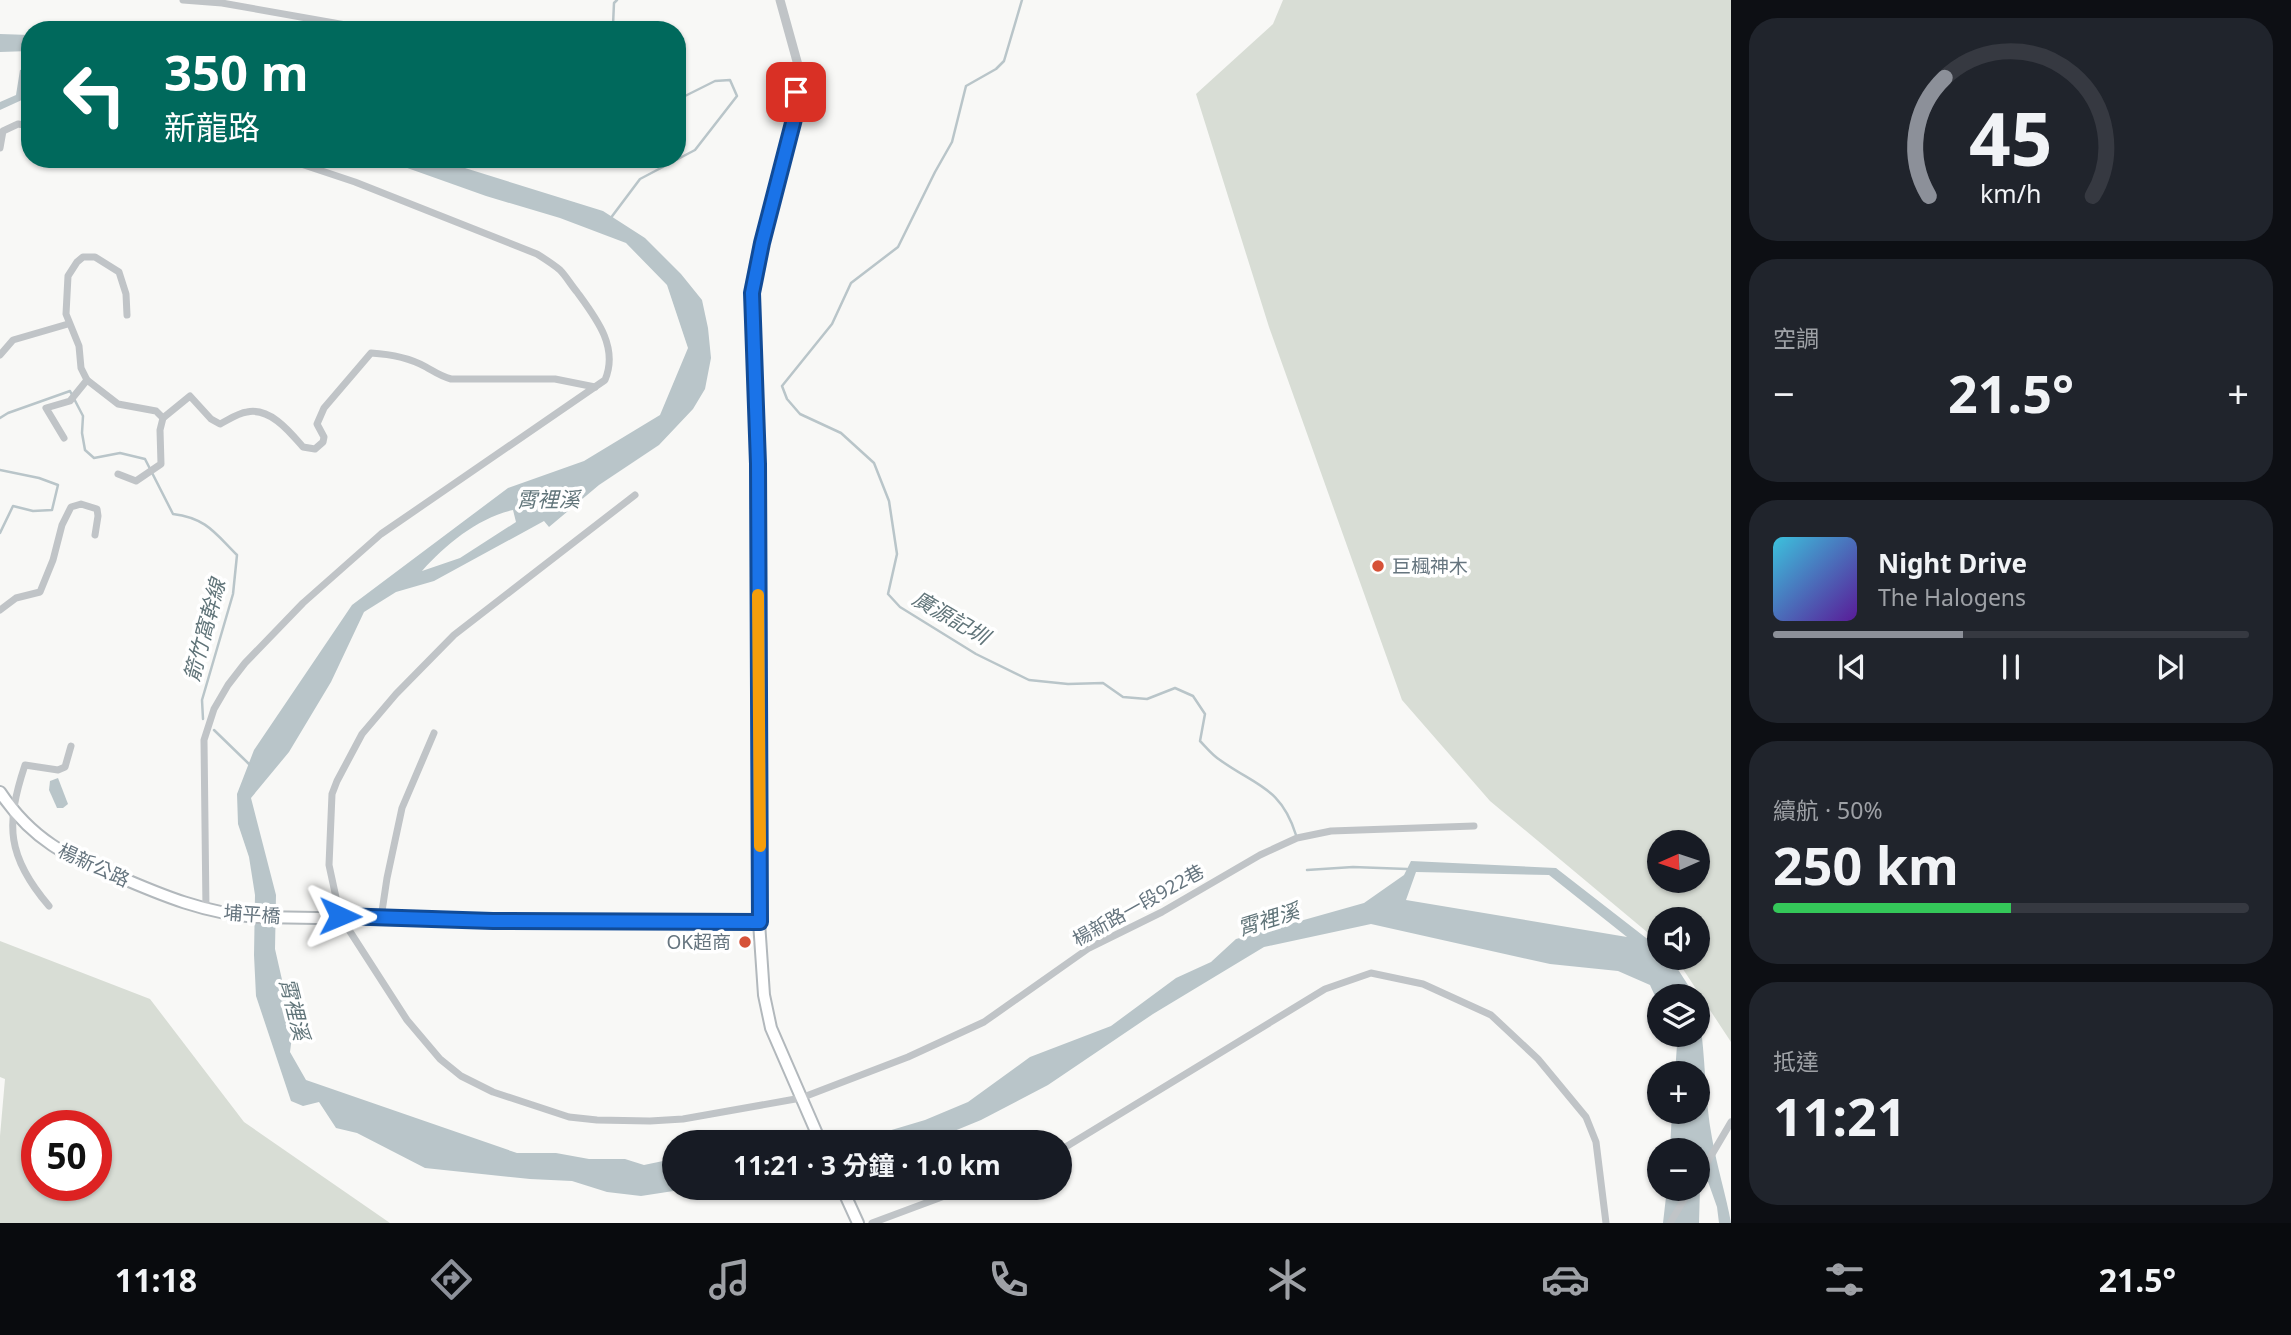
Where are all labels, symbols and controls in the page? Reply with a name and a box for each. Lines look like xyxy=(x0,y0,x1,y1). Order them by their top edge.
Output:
text: 350 m xyxy=(164,39,309,105)
icon: left xyxy=(49,49,140,140)
pin xyxy=(766,62,826,122)
icon: arrive xyxy=(777,73,815,111)
text: 45 xyxy=(1969,88,2053,187)
text: 新龍路 xyxy=(164,105,260,148)
text: km/h xyxy=(1980,175,2042,209)
text: 空調 xyxy=(1773,322,1819,354)
text: 21.5° xyxy=(1948,357,2074,428)
text: − xyxy=(1773,367,1795,419)
text: + xyxy=(2227,367,2249,419)
water label: 霄裡溪 xyxy=(517,485,582,513)
text: Night Drive xyxy=(1878,545,2027,581)
place label: 巨楓神木 xyxy=(1392,553,1468,579)
marker: 巨楓神木 xyxy=(1370,558,1386,574)
water label: 箭竹窩幹線 xyxy=(177,574,232,684)
text: The Halogens xyxy=(1878,581,2026,613)
water label: 廣源記圳 xyxy=(908,584,997,652)
icon: previous xyxy=(1833,648,1871,686)
icon: pause xyxy=(1992,648,2030,686)
icon: next xyxy=(2151,648,2189,686)
text: 續航 · 50% xyxy=(1773,794,1883,826)
text: 250 km xyxy=(1773,829,1959,900)
north arrow xyxy=(1647,830,1710,892)
map controls xyxy=(1647,830,1710,1201)
street label: 楊新公路 xyxy=(54,837,134,893)
street label: 楊新路一段922巷 xyxy=(1068,858,1208,952)
position arrow xyxy=(303,879,377,953)
water label: 霄裡溪 xyxy=(1234,896,1305,942)
street label: 埔平橋 xyxy=(223,899,281,929)
button: sound xyxy=(1647,907,1710,970)
place label: OK超商 xyxy=(666,929,731,955)
marker: OK超商 xyxy=(737,934,753,950)
water label: 霄裡溪 xyxy=(274,975,317,1046)
button: layers xyxy=(1647,984,1710,1047)
text: 抵達 xyxy=(1773,1045,1819,1077)
button: + xyxy=(1647,1061,1710,1124)
text: 11:21 xyxy=(1773,1080,1907,1151)
speed limit sign: 50 xyxy=(21,1110,112,1201)
button: − xyxy=(1647,1138,1710,1201)
text: 11:21 · 3 分鐘 · 1.0 km xyxy=(733,1147,1001,1183)
icon: directions xyxy=(427,1255,476,1304)
icon: music xyxy=(705,1255,754,1304)
icon: phone xyxy=(984,1255,1033,1304)
icon: climate xyxy=(1263,1255,1312,1304)
icon: car xyxy=(1541,1255,1590,1304)
icon: filters xyxy=(1820,1255,1869,1304)
text: 11:18 xyxy=(115,1258,197,1301)
text: 21.5° xyxy=(2099,1258,2176,1301)

